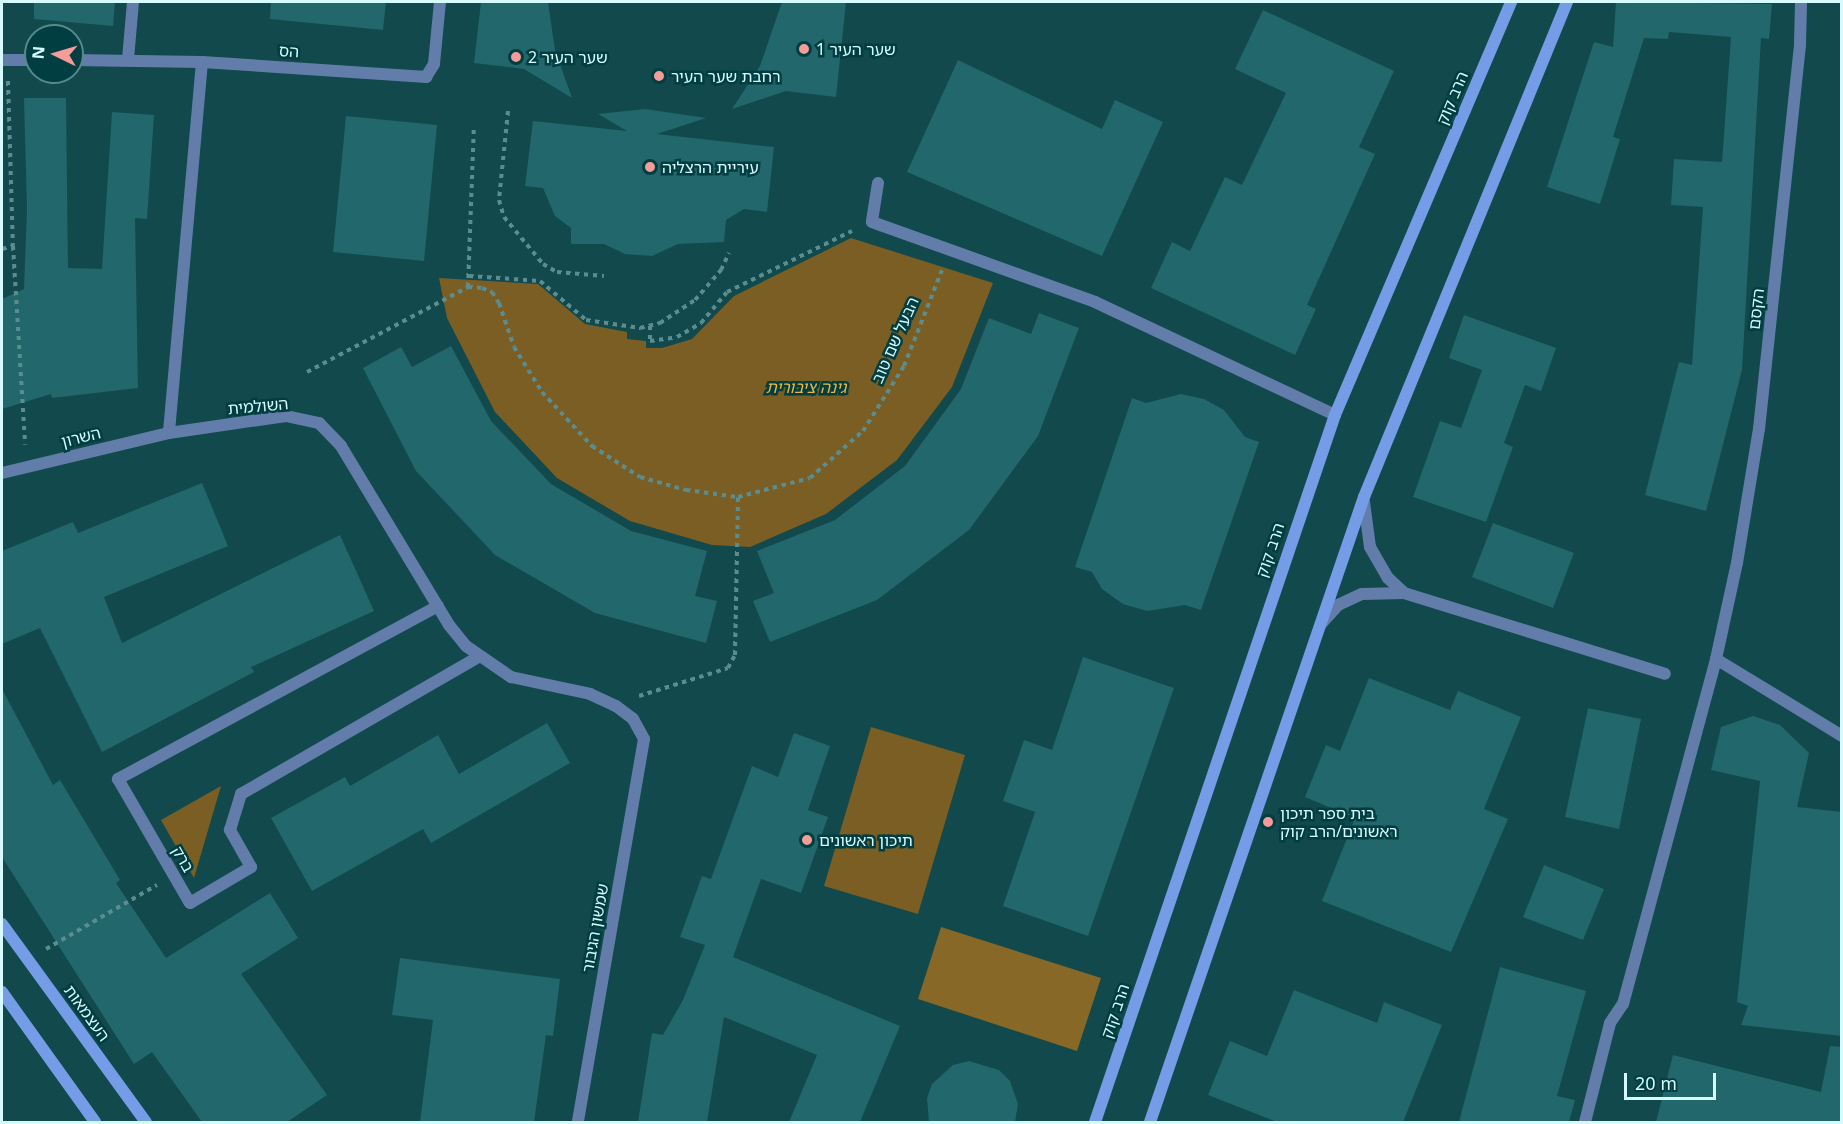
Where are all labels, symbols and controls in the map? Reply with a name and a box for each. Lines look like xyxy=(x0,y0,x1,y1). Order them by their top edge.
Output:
north arrow xyxy=(24,24,84,84)
place label: שער העיר 1 xyxy=(816,39,896,59)
street label: הס xyxy=(278,41,300,61)
marker: שער העיר 1 xyxy=(797,42,811,56)
text: N xyxy=(27,45,50,60)
place label: שער העיר 2 xyxy=(528,47,608,67)
marker: שער העיר 2 xyxy=(509,50,523,64)
place label: רחבת שער העיר xyxy=(671,66,781,86)
street label: הרב קוק xyxy=(1432,68,1472,128)
marker: רחבת שער העיר xyxy=(652,69,666,83)
place label: עיריית הרצליה xyxy=(662,157,759,177)
marker: עיריית הרצליה xyxy=(643,160,657,174)
street label: הקסם xyxy=(1744,287,1768,331)
street label: הבעל שם טוב xyxy=(867,294,923,386)
park label: גינה ציבורית xyxy=(766,377,846,397)
street label: השולמית xyxy=(227,394,289,418)
street label: השרון xyxy=(59,423,103,451)
street label: הרב קוק xyxy=(1252,520,1288,580)
place label: בית ספר תיכון ראשונים/הרב קוק xyxy=(1280,803,1398,841)
marker: בית ספר תיכון ראשונים/הרב קוק xyxy=(1261,815,1275,829)
place label: תיכון ראשונים xyxy=(819,830,913,850)
marker: תיכון ראשונים xyxy=(800,833,814,847)
street label: ברק xyxy=(168,842,198,876)
street label: שמשון הגיבור xyxy=(578,882,612,974)
street label: העצמאות xyxy=(60,981,114,1045)
street label: הרב קוק xyxy=(1097,981,1133,1041)
scale bar xyxy=(1627,1061,1718,1099)
text: 20 m xyxy=(1635,1071,1677,1095)

